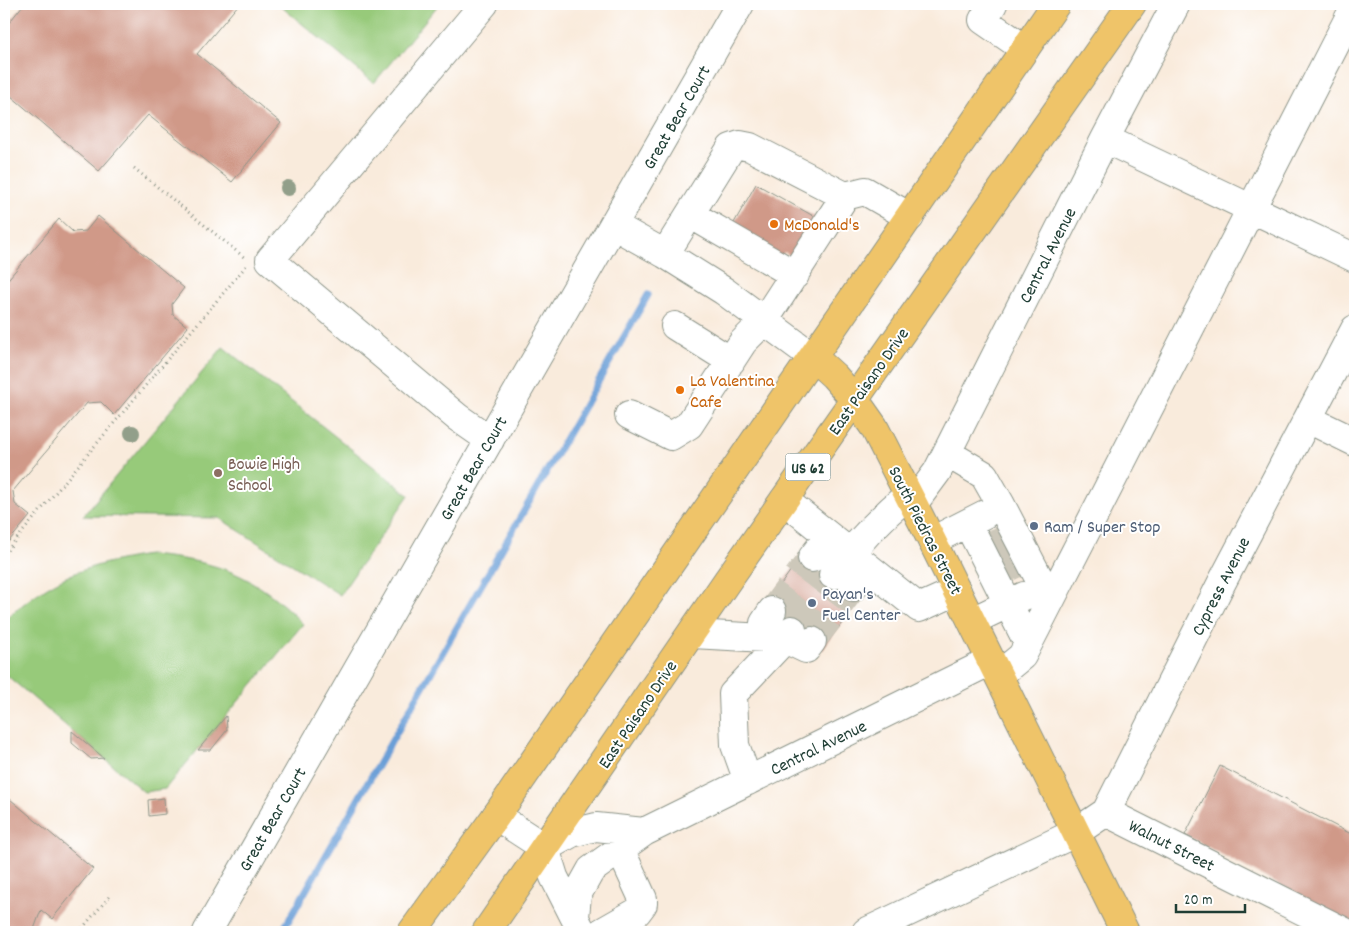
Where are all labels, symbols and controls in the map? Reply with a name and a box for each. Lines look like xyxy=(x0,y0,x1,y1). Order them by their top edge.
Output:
street label: Great Bear Court xyxy=(638,61,718,175)
street label: Central Avenue xyxy=(1014,204,1084,308)
place label: McDonald's xyxy=(784,214,860,239)
marker: McDonald's xyxy=(768,218,780,230)
street label: East Paisano Drive xyxy=(824,324,916,441)
place label: La Valentina Cafe xyxy=(690,370,775,416)
marker: La Valentina Cafe xyxy=(674,384,686,396)
street label: Great Bear Court xyxy=(435,412,515,526)
place label: Bowie High School xyxy=(228,453,300,499)
road number: US 62 xyxy=(786,454,830,481)
street label: South Piedras Street xyxy=(881,463,967,600)
marker: Bowie High School xyxy=(212,467,224,479)
place label: Ram / Super Stop xyxy=(1044,516,1161,541)
marker: Ram / Super Stop xyxy=(1028,520,1040,532)
street label: Cypress Avenue xyxy=(1187,533,1258,641)
place label: Payan's Fuel Center xyxy=(822,583,901,629)
marker: Payan's Fuel Center xyxy=(806,597,818,609)
street label: East Paisano Drive xyxy=(593,656,685,775)
street label: Central Avenue xyxy=(767,715,872,783)
street label: Great Bear Court xyxy=(234,763,314,877)
street label: Walnut Street xyxy=(1123,815,1219,880)
scale bar xyxy=(1176,881,1245,913)
text: 20 m xyxy=(1184,890,1212,912)

